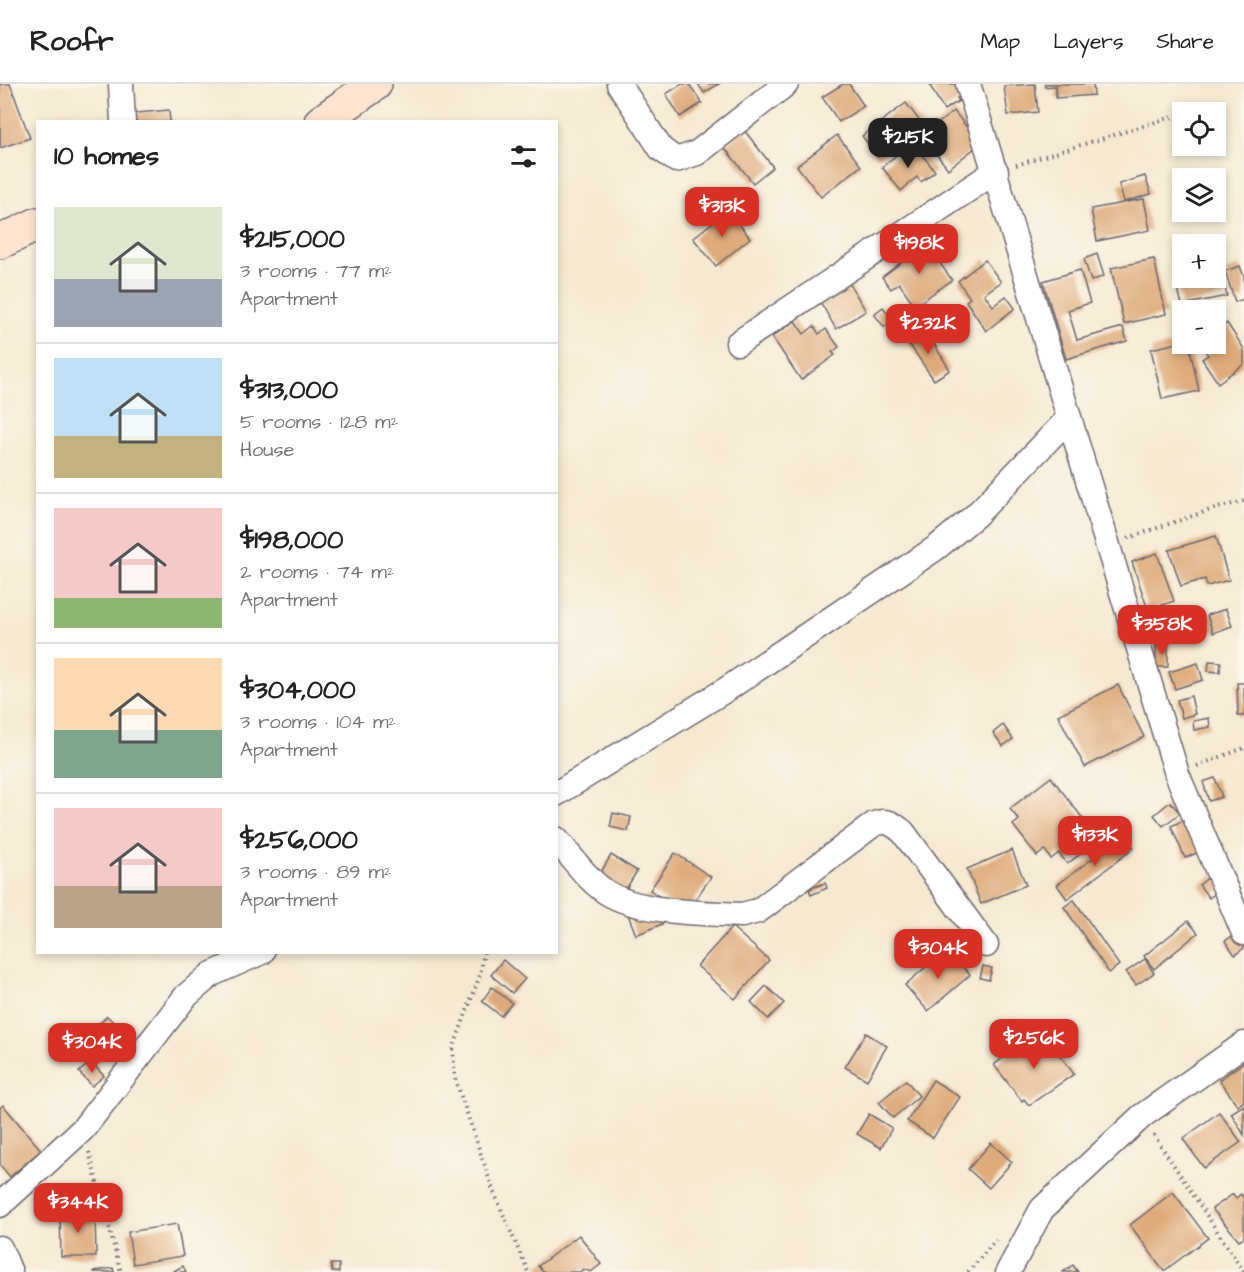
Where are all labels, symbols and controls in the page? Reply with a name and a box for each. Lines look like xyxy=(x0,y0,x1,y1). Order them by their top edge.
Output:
text: Roofr xyxy=(30,22,114,61)
text: Map xyxy=(980,27,1020,56)
text: Layers xyxy=(1053,27,1123,56)
text: Share xyxy=(1156,27,1214,56)
map controls xyxy=(1172,102,1226,354)
button: locate xyxy=(1172,102,1226,156)
pin: $215K xyxy=(866,118,950,169)
text: $215K xyxy=(882,123,934,151)
text: 10 homes xyxy=(54,138,159,174)
icon: filters xyxy=(507,140,540,173)
button: layers xyxy=(1172,168,1226,222)
pin: $313K xyxy=(680,187,764,238)
text: $313K xyxy=(699,192,745,220)
text: $215,000 xyxy=(240,221,345,257)
pin: $198K xyxy=(877,224,961,275)
text: $198K xyxy=(894,229,944,257)
icon: home xyxy=(102,231,174,303)
button: + xyxy=(1172,234,1226,288)
text: 3 rooms · 77 m² xyxy=(240,257,392,285)
text: Apartment xyxy=(240,285,338,313)
button: − xyxy=(1172,300,1226,354)
pin: $232K xyxy=(886,304,970,355)
text: $232K xyxy=(900,309,956,337)
text: $313,000 xyxy=(240,372,338,408)
icon: home xyxy=(102,382,174,454)
text: 5 rooms · 128 m² xyxy=(240,408,398,436)
text: House xyxy=(240,436,294,464)
text: $198,000 xyxy=(240,522,343,558)
icon: home xyxy=(102,532,174,604)
text: 2 rooms · 74 m² xyxy=(240,558,394,586)
text: Apartment xyxy=(240,586,338,614)
pin: $358K xyxy=(1120,605,1204,656)
text: $358K xyxy=(1132,610,1192,638)
text: $304,000 xyxy=(240,672,356,708)
icon: home xyxy=(102,682,174,754)
text: 3 rooms · 104 m² xyxy=(240,708,396,736)
text: Apartment xyxy=(240,736,338,764)
pin: $133K xyxy=(1053,816,1137,867)
text: $133K xyxy=(1072,821,1118,849)
text: $256,000 xyxy=(240,822,358,858)
icon: home xyxy=(102,832,174,904)
text: 3 rooms · 89 m² xyxy=(240,858,392,886)
text: Apartment xyxy=(240,886,338,914)
pin: $304K xyxy=(896,929,980,980)
text: $304K xyxy=(908,934,968,962)
pin: $256K xyxy=(992,1019,1076,1070)
pin: $304K xyxy=(50,1023,134,1074)
text: $256K xyxy=(1003,1024,1065,1052)
text: $304K xyxy=(62,1028,122,1056)
pin: $344K xyxy=(36,1183,120,1234)
text: $344K xyxy=(48,1188,108,1216)

